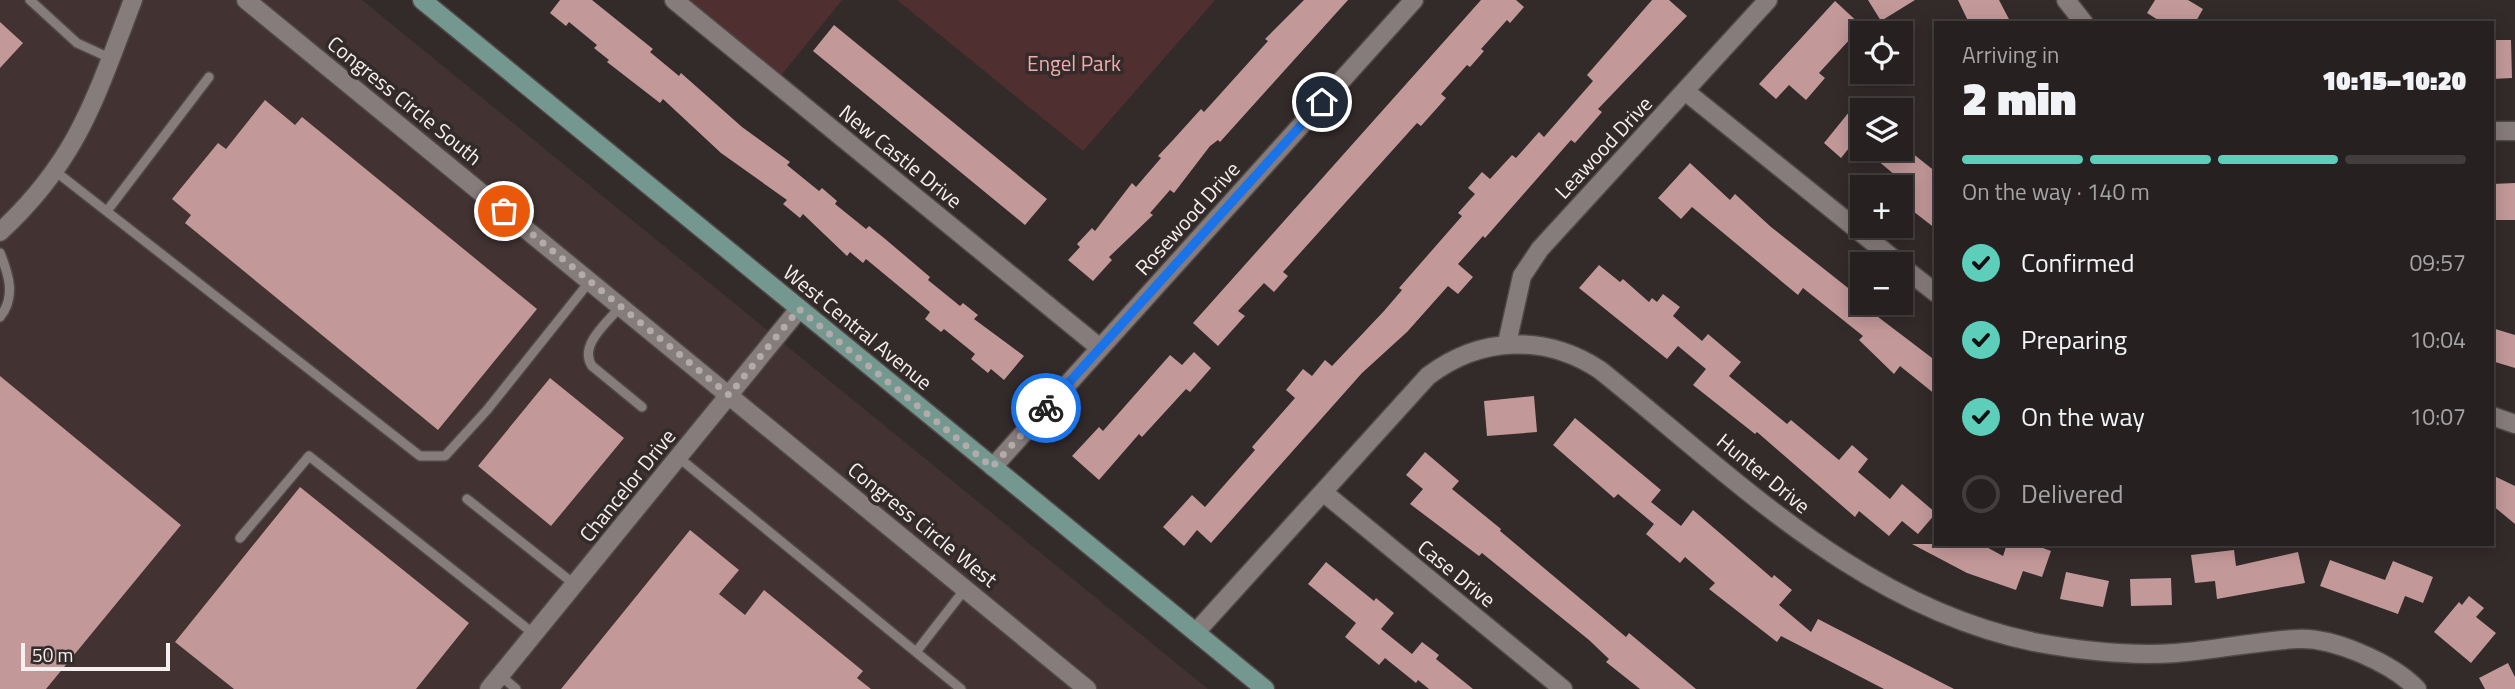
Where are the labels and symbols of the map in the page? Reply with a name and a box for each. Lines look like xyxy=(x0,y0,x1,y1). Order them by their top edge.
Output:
street label: Congress Circle South xyxy=(321,28,489,172)
park label: Engel Park xyxy=(1027,47,1121,79)
pin xyxy=(1292,72,1352,132)
street label: Leawood Drive xyxy=(1547,88,1659,206)
street label: New Castle Drive xyxy=(833,96,969,216)
street label: Rosewood Drive xyxy=(1127,154,1247,282)
pin xyxy=(474,181,534,241)
street label: West Central Avenue xyxy=(776,257,940,397)
courier xyxy=(1011,373,1081,443)
street label: Chancelor Drive xyxy=(571,421,683,549)
street label: Hunter Drive xyxy=(1710,425,1818,521)
street label: Congress Circle West xyxy=(841,454,1005,595)
street label: Case Drive xyxy=(1411,531,1503,615)
scale bar xyxy=(21,640,170,672)

